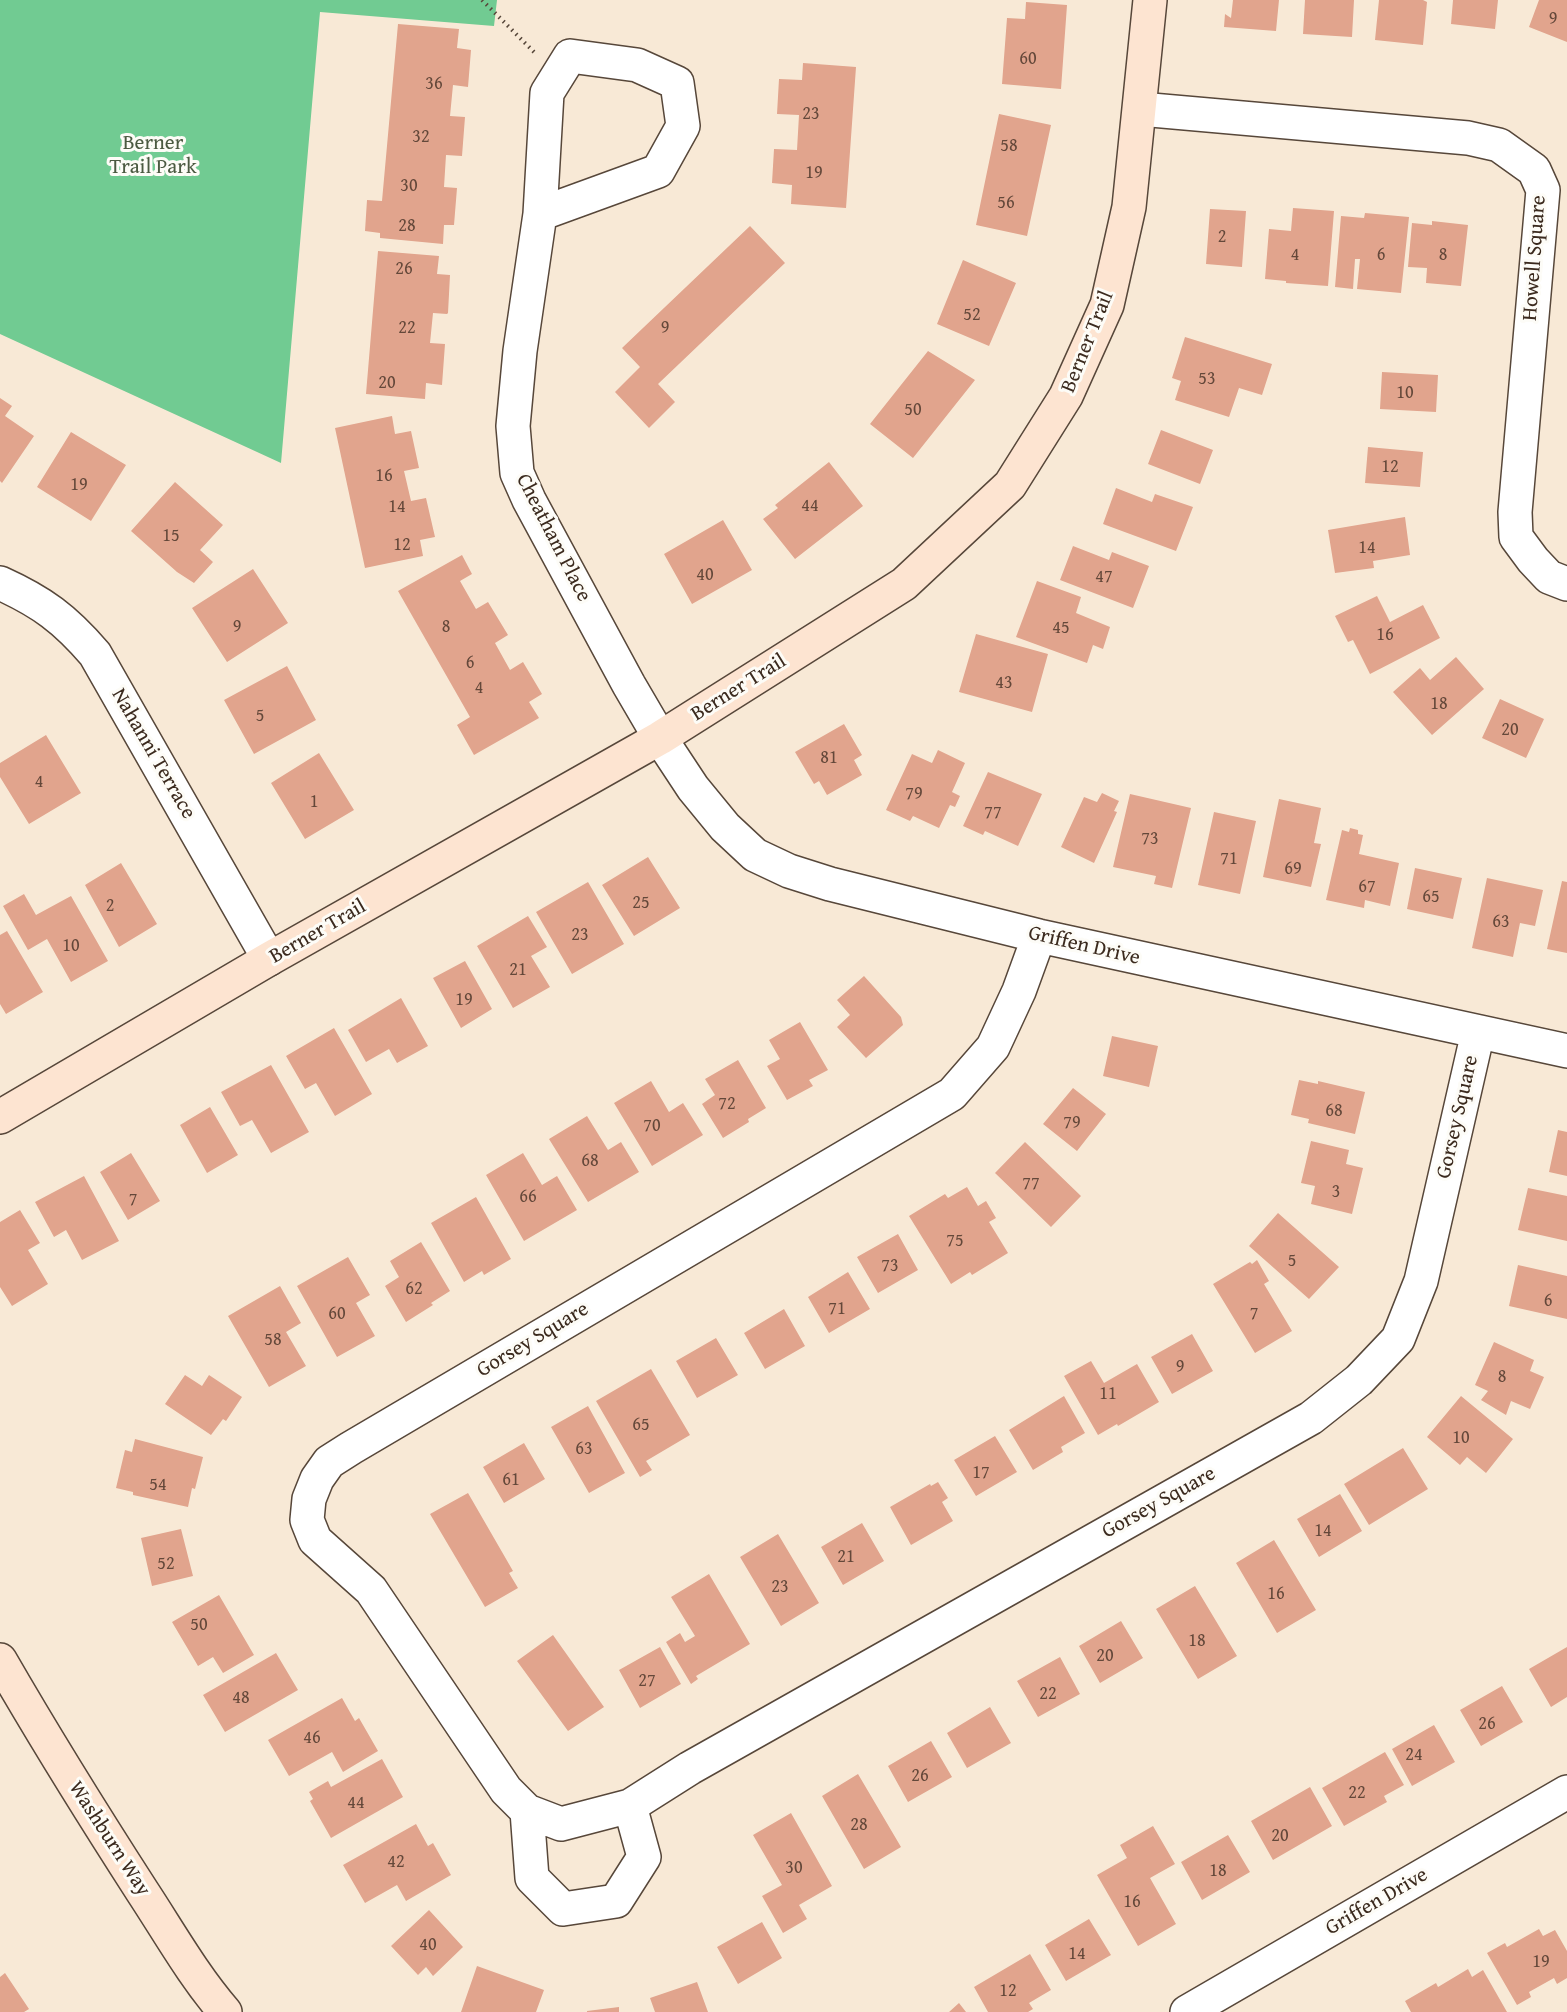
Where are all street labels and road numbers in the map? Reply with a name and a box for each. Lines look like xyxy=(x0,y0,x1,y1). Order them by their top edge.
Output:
street label: Howell Square xyxy=(1518,194,1552,322)
street label: Berner Trail xyxy=(1056,288,1120,396)
street label: Cheatham Place xyxy=(510,470,596,606)
street label: Berner Trail xyxy=(687,649,791,727)
street label: Nahanni Terrace xyxy=(105,684,201,824)
street label: Berner Trail xyxy=(265,894,371,970)
street label: Griffen Drive xyxy=(1026,921,1142,971)
street label: Gorsey Square xyxy=(1432,1053,1484,1181)
street label: Gorsey Square xyxy=(473,1297,593,1383)
street label: Gorsey Square xyxy=(1098,1461,1220,1545)
street label: Washburn Way xyxy=(63,1777,155,1901)
street label: Griffen Drive xyxy=(1321,1863,1433,1941)

